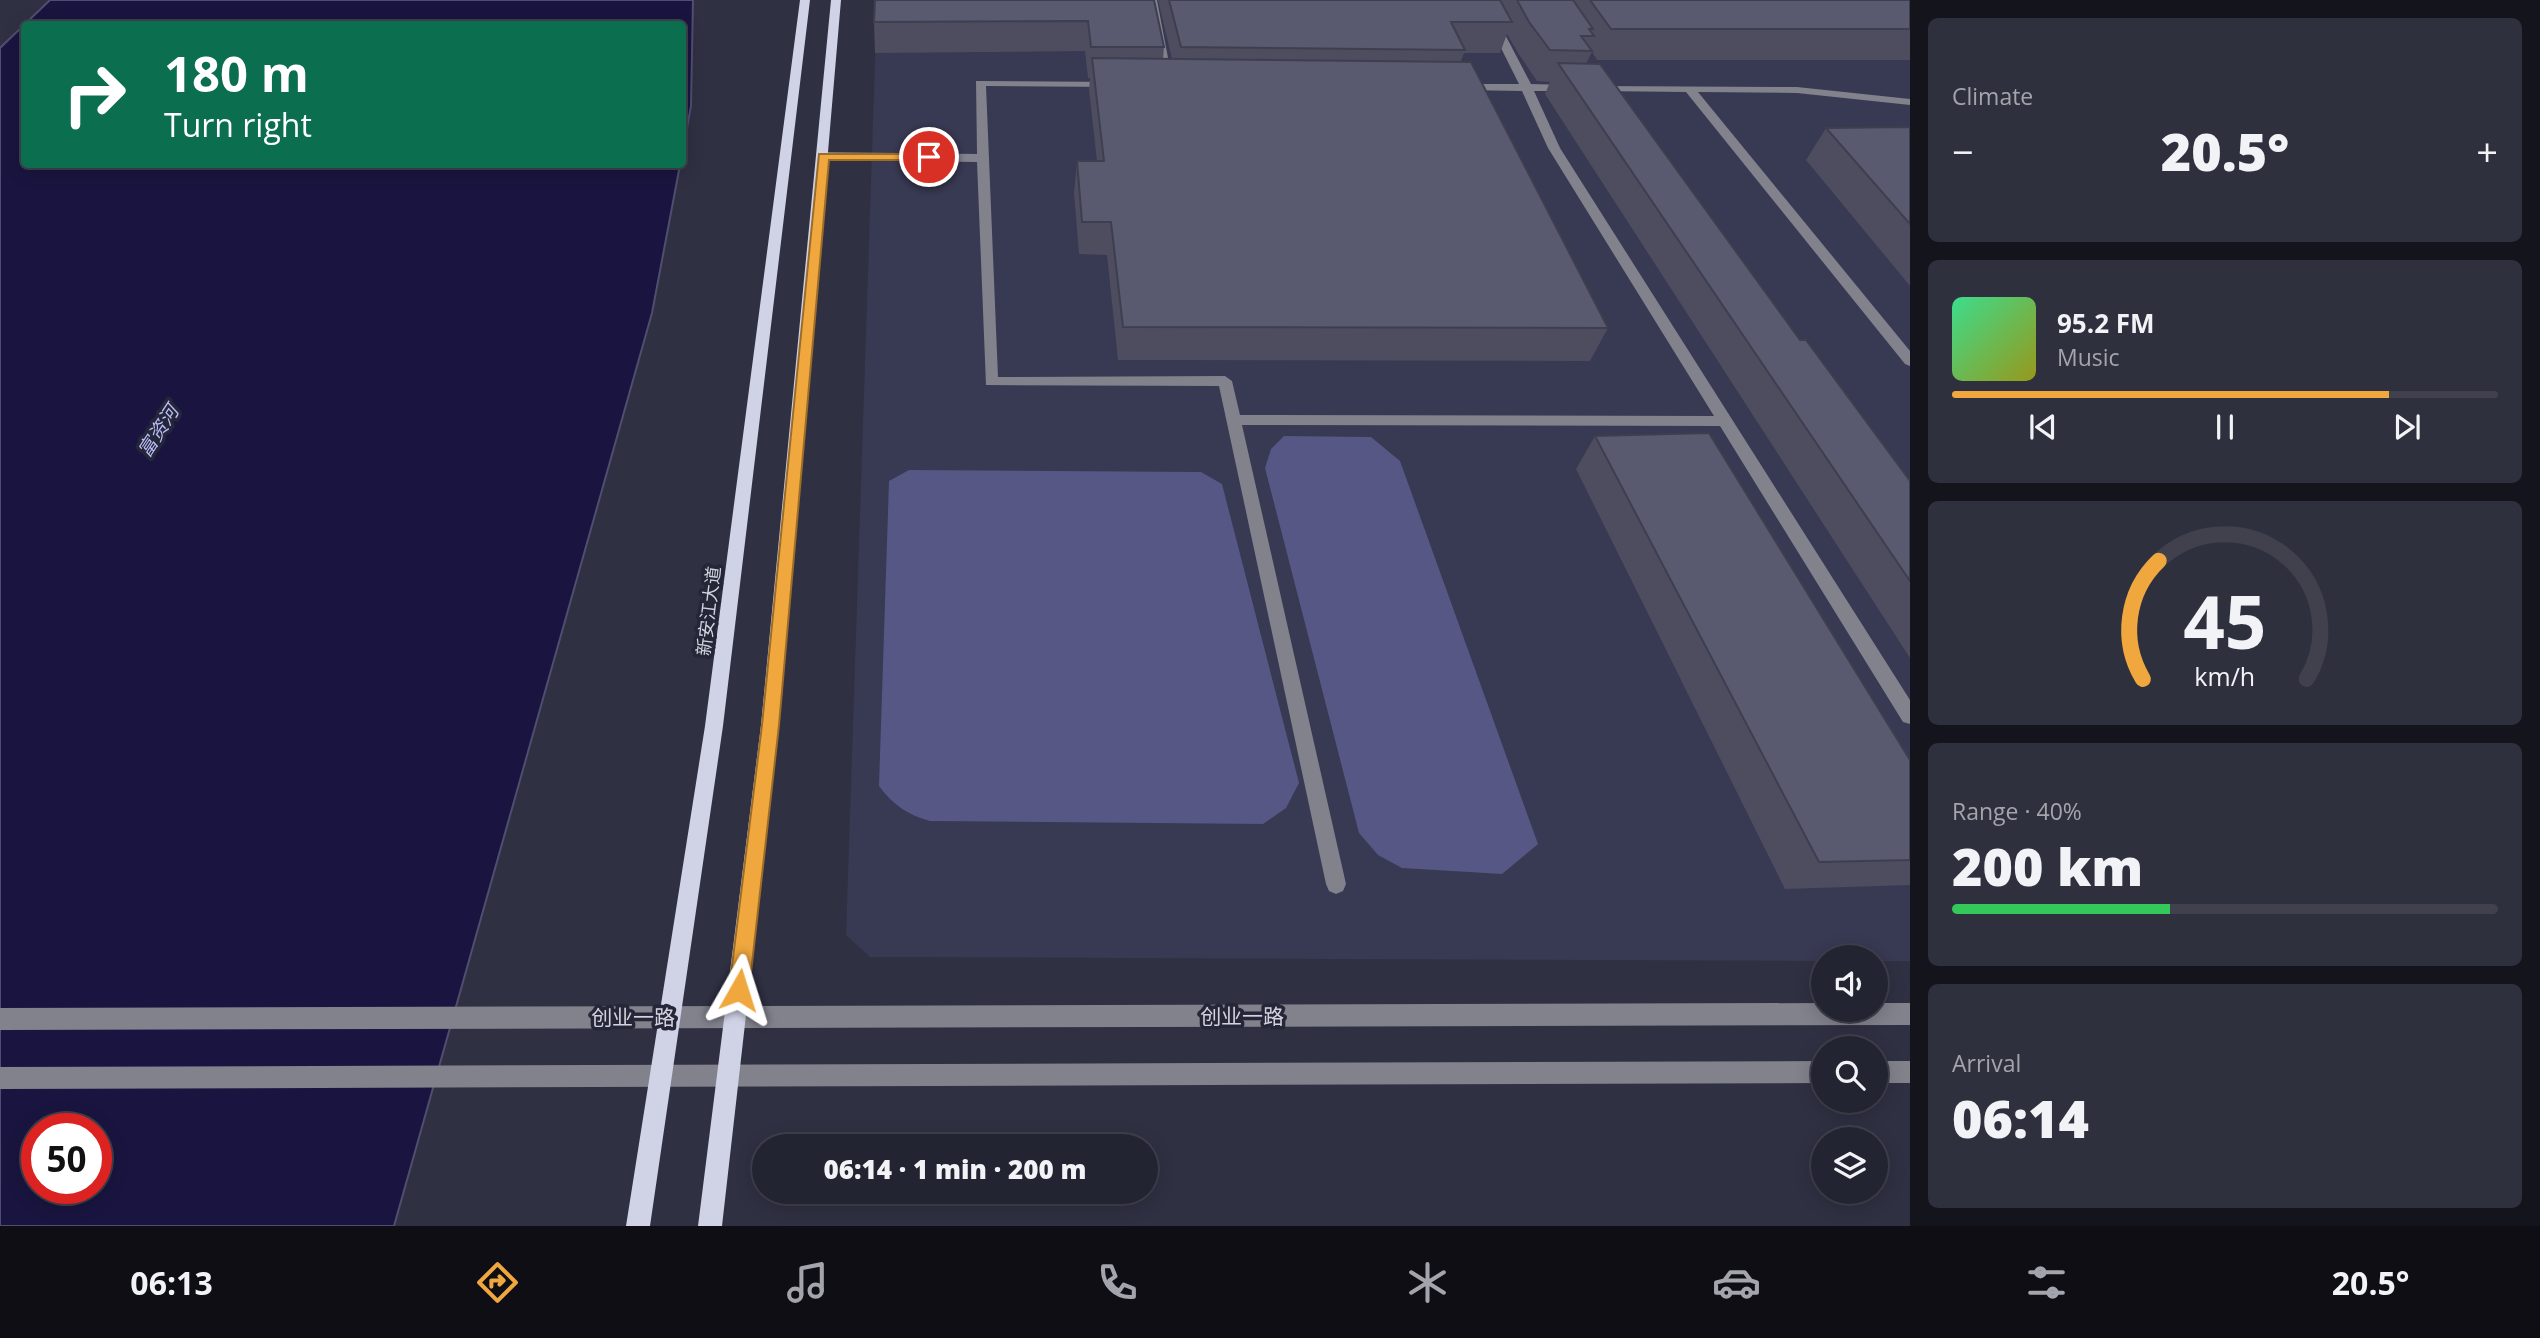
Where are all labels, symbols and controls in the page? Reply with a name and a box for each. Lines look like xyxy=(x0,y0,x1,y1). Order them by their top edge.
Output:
text: 180 m xyxy=(164,40,309,106)
icon: right xyxy=(49,49,140,140)
text: Climate xyxy=(1952,80,2033,112)
text: Turn right xyxy=(164,103,312,146)
text: 20.5° xyxy=(2161,115,2289,186)
text: − xyxy=(1952,125,1974,177)
text: + xyxy=(2476,125,2498,177)
pin xyxy=(899,127,959,187)
icon: arrive xyxy=(910,138,948,176)
text: 95.2 FM xyxy=(2057,305,2155,341)
text: Music xyxy=(2057,341,2120,373)
water label: 富资河 xyxy=(132,397,187,462)
icon: previous xyxy=(2024,408,2062,446)
icon: pause xyxy=(2206,408,2244,446)
icon: next xyxy=(2388,408,2426,446)
street label: 新安江大道 xyxy=(691,565,725,657)
text: 45 xyxy=(2183,571,2267,670)
text: km/h xyxy=(2195,659,2255,693)
text: Range · 40% xyxy=(1952,795,2082,827)
text: 200 km xyxy=(1952,830,2143,901)
map controls xyxy=(1811,945,1888,1204)
button: sound xyxy=(1811,945,1888,1022)
position arrow xyxy=(702,953,776,1027)
street label: 创业一路 xyxy=(1200,1002,1284,1030)
street label: 创业一路 xyxy=(591,1003,675,1031)
button: search xyxy=(1811,1036,1888,1113)
text: Arrival xyxy=(1952,1047,2021,1079)
text: 06:14 xyxy=(1952,1082,2089,1153)
speed limit sign: 50 xyxy=(21,1113,112,1204)
button: layers xyxy=(1811,1127,1888,1204)
text: 06:14 · 1 min · 200 m xyxy=(824,1151,1086,1187)
icon: directions xyxy=(473,1258,522,1307)
icon: music xyxy=(783,1258,832,1307)
icon: phone xyxy=(1093,1258,1142,1307)
icon: climate xyxy=(1403,1258,1452,1307)
icon: car xyxy=(1712,1258,1761,1307)
icon: filters xyxy=(2022,1258,2071,1307)
text: 06:13 xyxy=(130,1261,213,1304)
text: 20.5° xyxy=(2332,1261,2410,1304)

